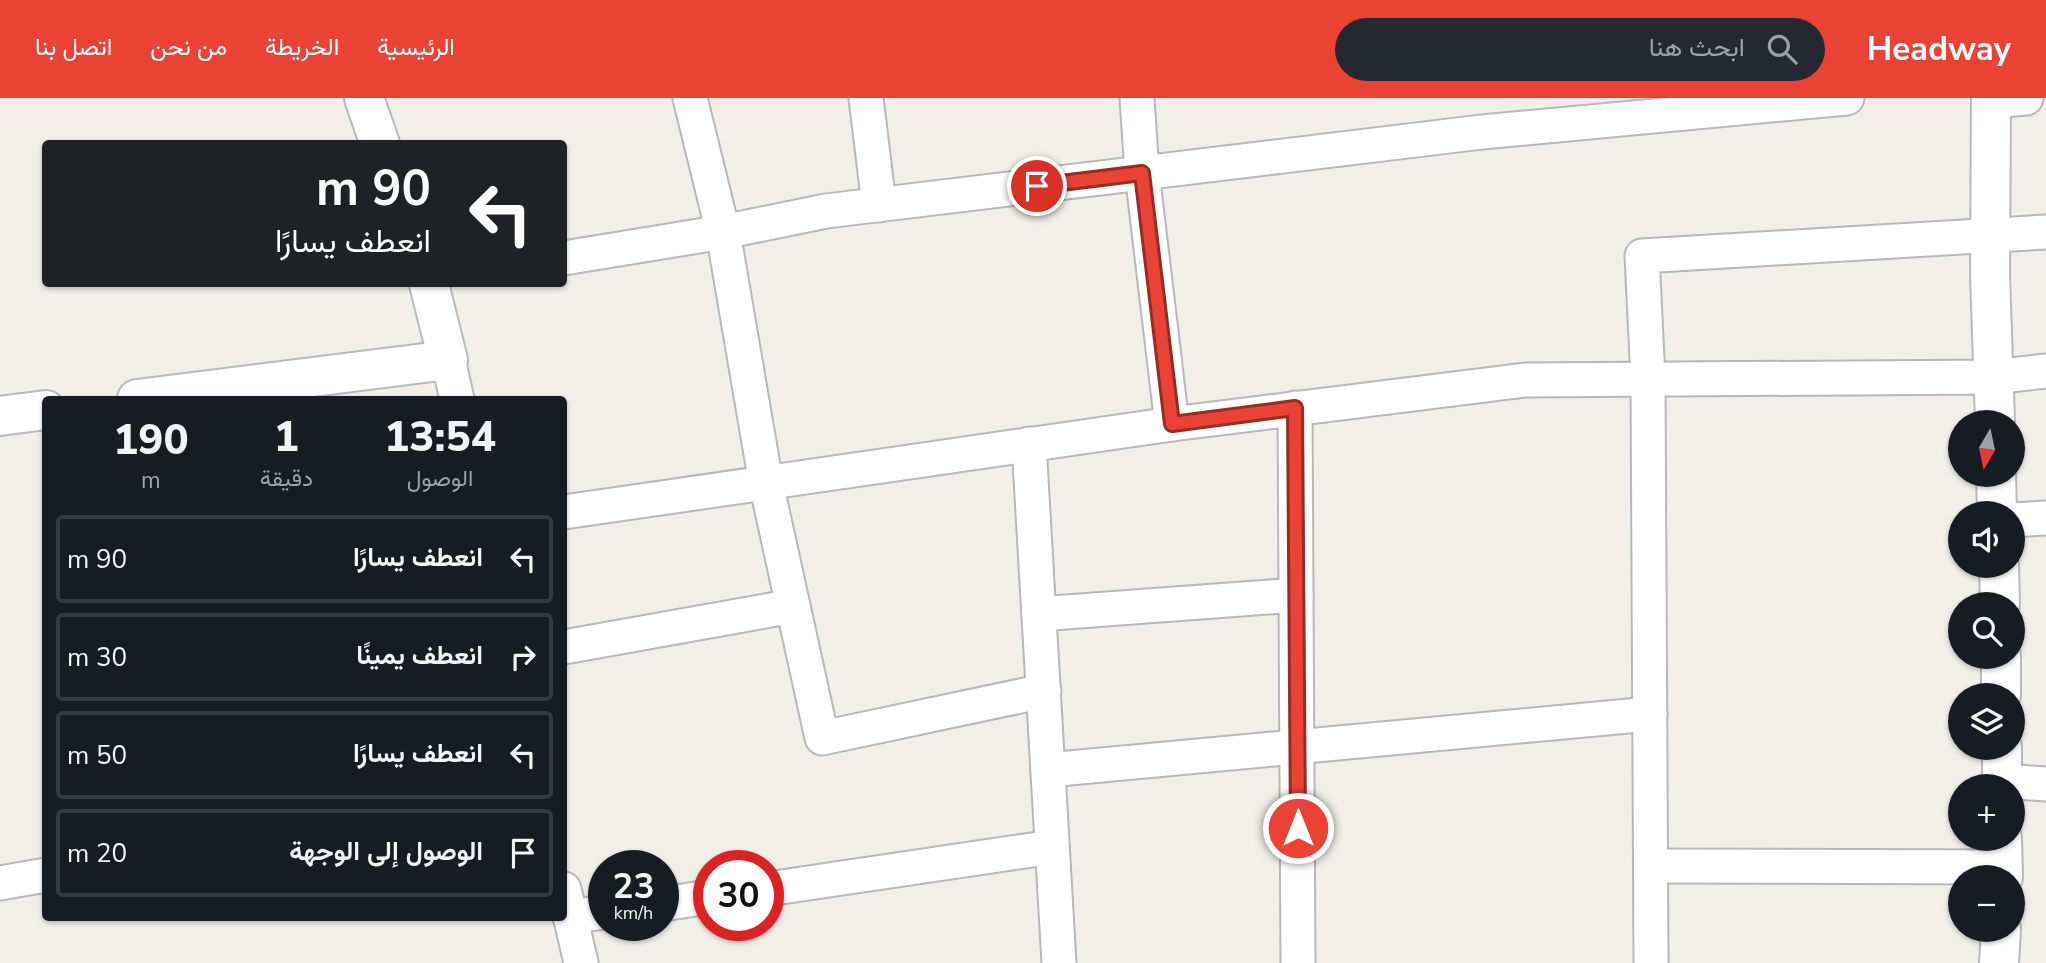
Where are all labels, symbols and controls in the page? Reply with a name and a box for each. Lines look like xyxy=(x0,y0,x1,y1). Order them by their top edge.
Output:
search box xyxy=(1335,18,1825,81)
text: Headway xyxy=(1867,27,2011,72)
text: ابحث هنا xyxy=(1649,30,1745,65)
icon: search xyxy=(1763,30,1801,68)
text: اتصل بنا xyxy=(35,31,112,63)
text: من نحن xyxy=(150,31,227,63)
text: الخريطة xyxy=(265,31,339,63)
text: الرئيسية xyxy=(377,31,455,63)
text: 90 m xyxy=(316,155,431,222)
pin xyxy=(1007,156,1067,216)
icon: arrive xyxy=(1018,167,1056,205)
icon: left xyxy=(455,168,546,259)
text: انعطف يسارًا xyxy=(275,220,431,263)
text: 1 xyxy=(274,409,299,466)
text: 13:54 xyxy=(384,409,496,466)
north arrow xyxy=(1948,410,2025,486)
map controls xyxy=(1948,410,2025,942)
text: 190 xyxy=(113,412,189,469)
text: دقيقة xyxy=(260,463,313,494)
text: الوصول xyxy=(407,463,473,494)
text: m xyxy=(141,465,161,496)
button: sound xyxy=(1948,501,2025,578)
text: انعطف يسارًا xyxy=(353,540,483,575)
icon: left xyxy=(504,540,542,578)
text: 90 m xyxy=(67,542,127,577)
button: search xyxy=(1948,592,2025,669)
text: انعطف يمينًا xyxy=(356,638,483,673)
icon: right xyxy=(504,638,542,676)
text: 30 m xyxy=(67,640,127,675)
button: layers xyxy=(1948,683,2025,760)
text: انعطف يسارًا xyxy=(353,736,483,771)
icon: left xyxy=(504,736,542,774)
text: 50 m xyxy=(67,738,127,773)
button: + xyxy=(1948,774,2025,851)
position arrow xyxy=(1261,791,1335,865)
text: الوصول إلى الوجهة xyxy=(289,834,483,869)
icon: arrive xyxy=(504,834,542,872)
text: 20 m xyxy=(67,836,127,871)
speed limit sign: 30 xyxy=(693,850,784,941)
text: 23 xyxy=(612,863,655,910)
button: − xyxy=(1948,865,2025,942)
text: km/h xyxy=(614,901,653,925)

